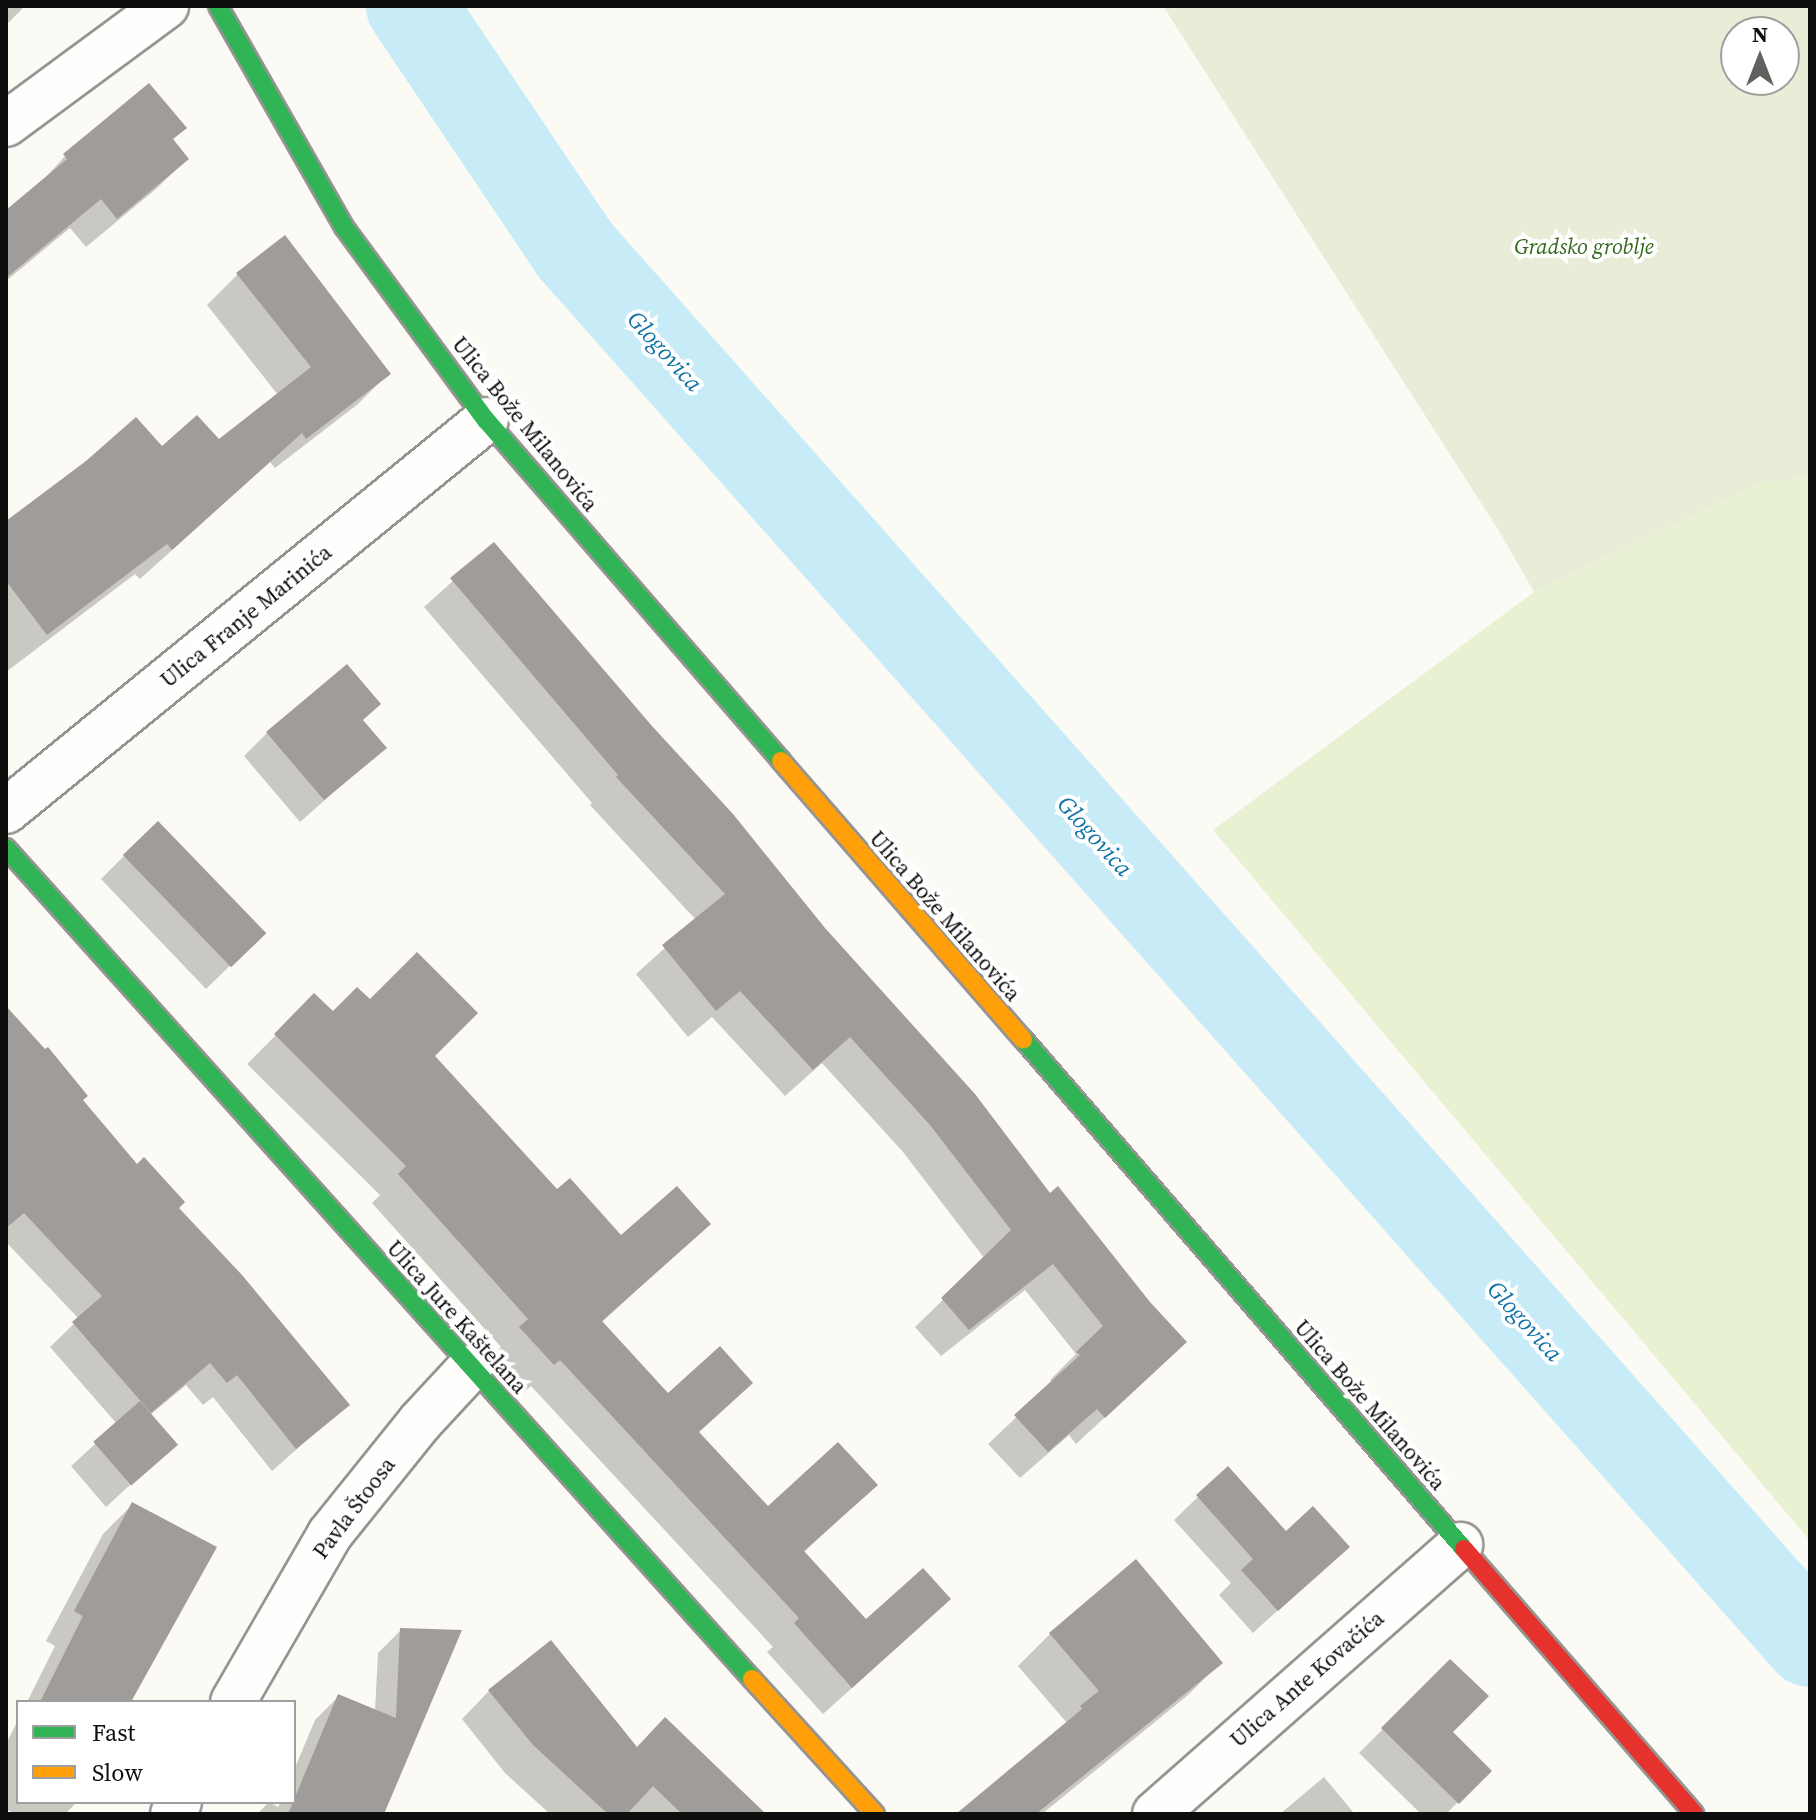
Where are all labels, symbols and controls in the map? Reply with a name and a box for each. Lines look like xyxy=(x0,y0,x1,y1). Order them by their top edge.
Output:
north arrow xyxy=(1720,16,1800,96)
text: N xyxy=(1752,19,1768,49)
park label: Gradsko groblje xyxy=(1514,234,1654,260)
water label: Glogovica xyxy=(621,305,709,397)
street label: Ulica Bože Milanovića xyxy=(446,331,604,517)
street label: Ulica Franje Marinića xyxy=(155,539,337,693)
water label: Glogovica xyxy=(1051,790,1139,882)
street label: Ulica Bože Milanovića xyxy=(864,825,1026,1007)
street label: Ulica Jure Kaštelana xyxy=(381,1235,533,1399)
water label: Glogovica xyxy=(1481,1275,1569,1367)
street label: Ulica Bože Milanovića xyxy=(1289,1314,1451,1496)
street label: Pavla Štoosa xyxy=(307,1452,401,1564)
street label: Ulica Ante Kovačića xyxy=(1225,1605,1389,1753)
legend xyxy=(16,1700,296,1804)
text: Fast xyxy=(92,1716,135,1749)
text: Slow xyxy=(92,1756,143,1789)

